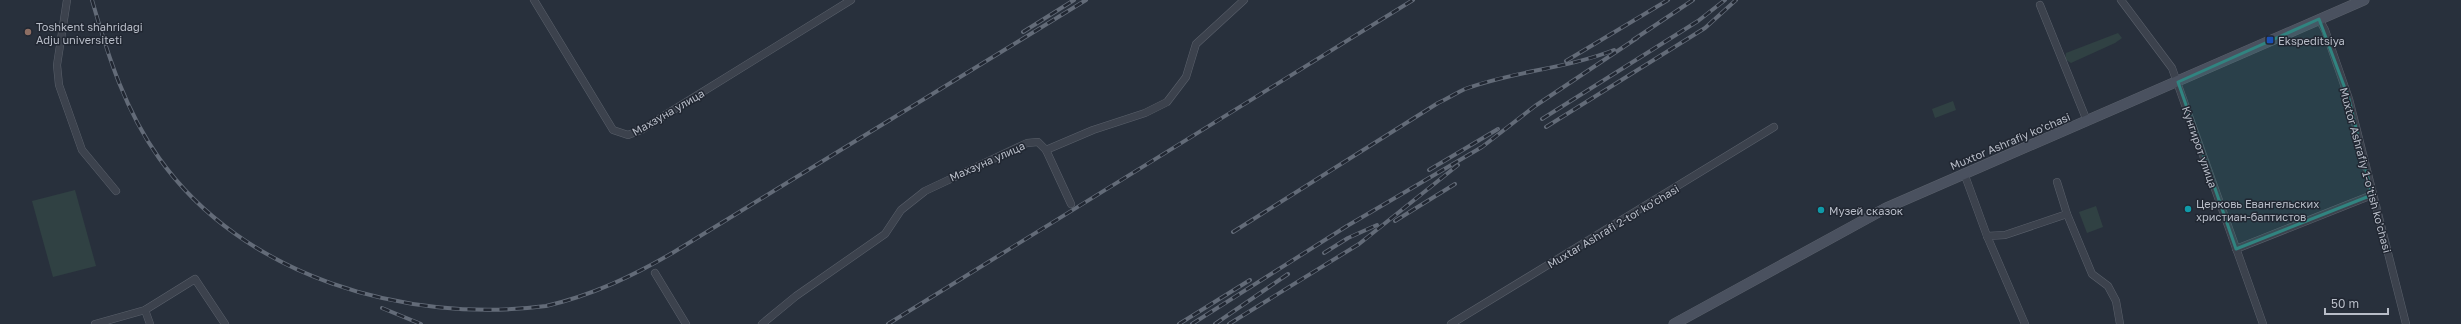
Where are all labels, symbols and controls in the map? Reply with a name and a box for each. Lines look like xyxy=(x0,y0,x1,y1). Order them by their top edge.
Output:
place label: Toshkent shahridagi Adju universiteti xyxy=(36,20,143,46)
marker: Toshkent shahridagi Adju universiteti xyxy=(23,27,33,37)
place label: Ekspeditsiya xyxy=(2278,34,2345,47)
marker: Ekspeditsiya xyxy=(2265,35,2275,45)
street label: Махзуна улица xyxy=(630,86,706,138)
street label: Muxtor Ashrafiy 1-o'tish ko'chasi xyxy=(2338,86,2394,254)
street label: Кунгирот улица xyxy=(2180,104,2220,190)
street label: Muxtor Ashrafiy ko'chasi xyxy=(1948,110,2072,172)
street label: Махзуна улица xyxy=(947,139,1027,183)
street label: Muxtar Ashrafi 2-tor ko'chasi xyxy=(1545,181,1681,271)
place label: Церковь Евангельских христиан-баптистов xyxy=(2196,197,2319,223)
place label: Музей сказок xyxy=(1829,204,1904,217)
marker: Церковь Евангельских христиан-баптистов xyxy=(2183,204,2193,214)
marker: Музей сказок xyxy=(1816,205,1826,215)
scale bar xyxy=(2325,290,2388,316)
text: 50 m xyxy=(2331,296,2359,311)

